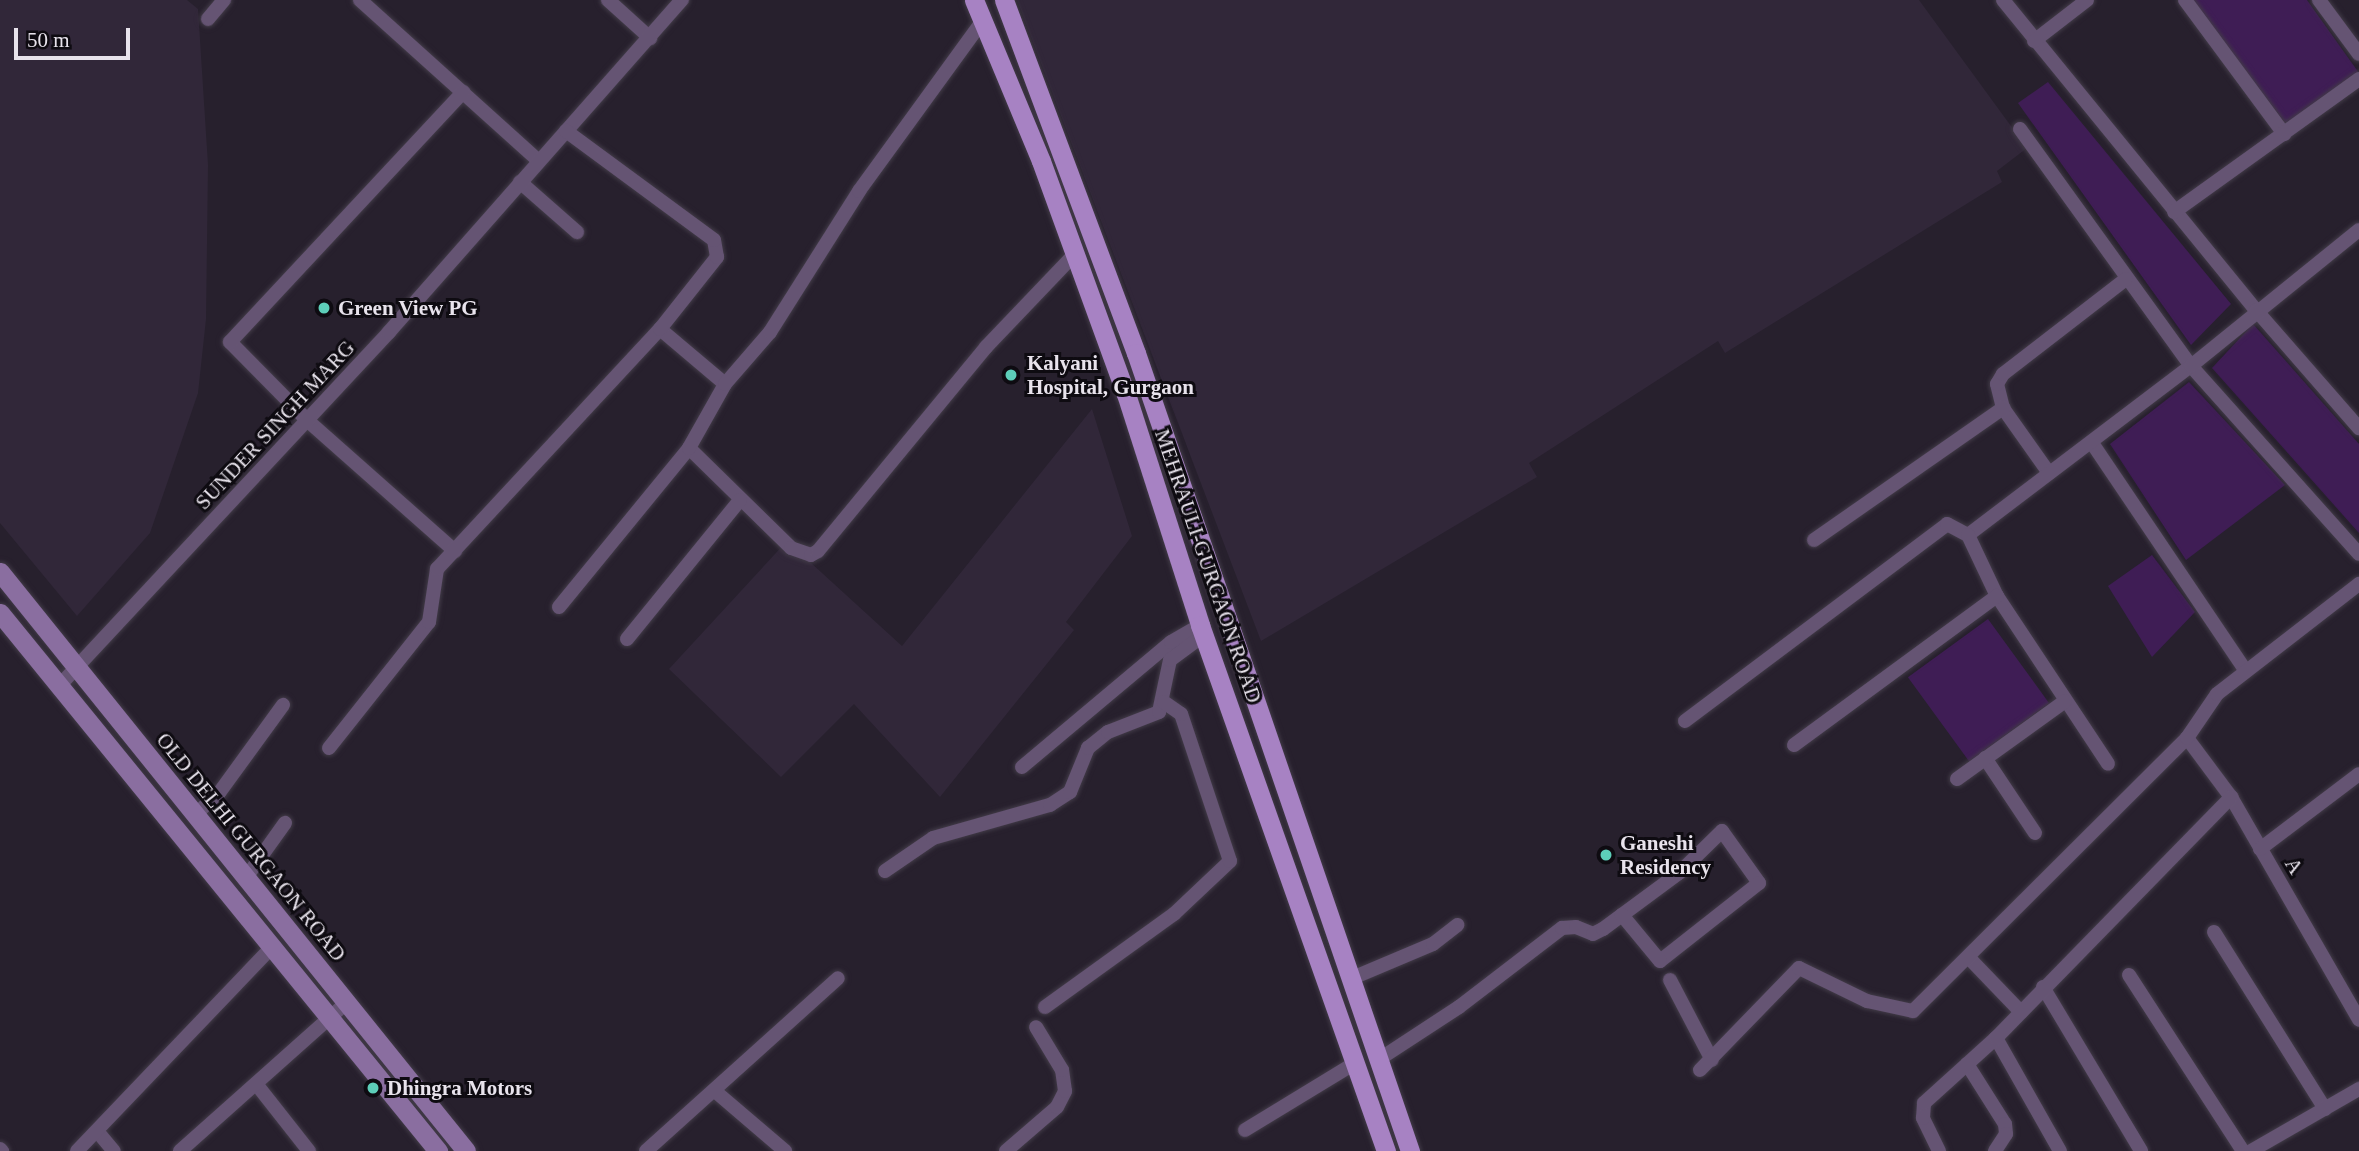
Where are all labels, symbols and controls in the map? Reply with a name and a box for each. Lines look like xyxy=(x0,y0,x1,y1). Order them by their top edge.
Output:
scale bar xyxy=(18,14,133,58)
text: 50 m xyxy=(27,28,70,52)
place label: Green View PG xyxy=(338,295,491,321)
marker: Green View PG xyxy=(316,300,332,316)
street label: SUNDER SINGH MARG xyxy=(191,336,359,514)
place label: Kalyani Hospital, Gurgaon xyxy=(1027,350,1216,400)
marker: Kalyani Hospital, Gurgaon xyxy=(1001,365,1021,385)
street label: MEHRAULI-GURGAON ROAD xyxy=(1150,429,1266,703)
street label: OLD DELHI GURGAON ROAD xyxy=(152,730,350,964)
place label: Ganeshi Residency xyxy=(1620,830,1725,880)
marker: Ganeshi Residency xyxy=(1598,847,1614,863)
street label: A xyxy=(2280,854,2308,878)
place label: Dhingra Motors xyxy=(387,1075,551,1101)
marker: Dhingra Motors xyxy=(365,1080,381,1096)

